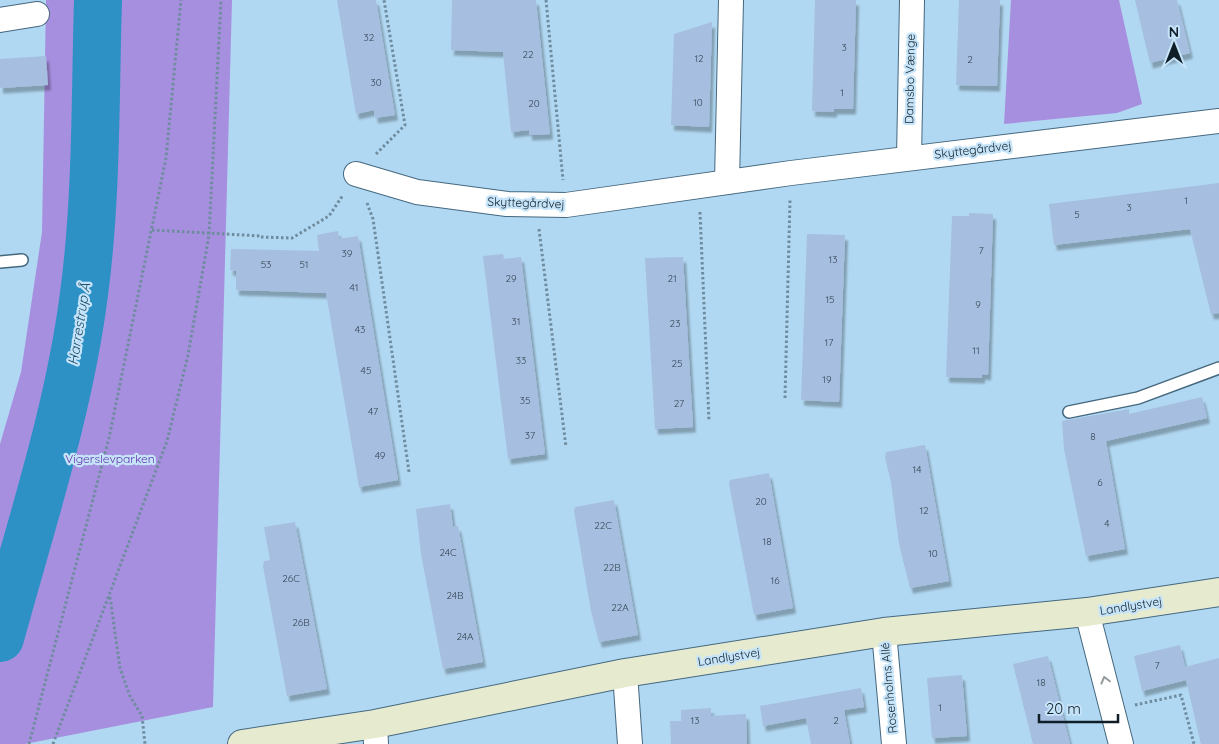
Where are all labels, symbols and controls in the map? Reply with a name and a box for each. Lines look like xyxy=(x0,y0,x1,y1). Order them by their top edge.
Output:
north arrow xyxy=(1149,20,1199,70)
text: N xyxy=(1169,23,1179,41)
house number: 32 xyxy=(364,31,375,44)
street label: Damsbo Vænge xyxy=(901,34,918,124)
house number: 3 xyxy=(841,41,847,54)
house number: 22 xyxy=(522,48,534,61)
house number: 12 xyxy=(694,52,704,65)
house number: 2 xyxy=(967,53,973,66)
house number: 30 xyxy=(370,76,382,89)
house number: 1 xyxy=(840,86,844,99)
house number: 10 xyxy=(693,96,703,109)
house number: 20 xyxy=(528,97,540,110)
street label: Skyttegårdvej xyxy=(934,137,1012,162)
street label: Skyttegårdvej xyxy=(487,194,565,211)
house number: 1 xyxy=(1184,194,1188,207)
house number: 3 xyxy=(1126,201,1132,214)
house number: 5 xyxy=(1074,208,1080,221)
house number: 7 xyxy=(978,244,984,257)
house number: 39 xyxy=(342,247,353,260)
house number: 13 xyxy=(829,253,837,266)
house number: 53 xyxy=(261,258,271,271)
house number: 51 xyxy=(299,258,309,271)
house number: 29 xyxy=(505,272,517,285)
house number: 21 xyxy=(667,272,677,285)
house number: 41 xyxy=(350,281,358,294)
water label: Harrestrup Å xyxy=(64,282,94,366)
house number: 15 xyxy=(825,293,835,306)
house number: 9 xyxy=(975,298,981,311)
house number: 31 xyxy=(512,315,520,328)
house number: 23 xyxy=(670,317,680,330)
house number: 43 xyxy=(355,323,365,336)
house number: 17 xyxy=(825,336,833,349)
house number: 11 xyxy=(972,344,980,357)
house number: 33 xyxy=(516,354,526,367)
house number: 25 xyxy=(672,357,683,370)
house number: 45 xyxy=(361,364,371,377)
house number: 19 xyxy=(822,373,832,386)
house number: 35 xyxy=(520,394,530,407)
house number: 27 xyxy=(674,397,684,410)
house number: 47 xyxy=(368,405,378,418)
house number: 37 xyxy=(525,429,535,442)
house number: 8 xyxy=(1090,430,1096,443)
house number: 49 xyxy=(375,449,386,462)
park label: Vigerslevparken xyxy=(65,451,155,466)
house number: 14 xyxy=(913,463,921,476)
house number: 6 xyxy=(1097,476,1103,489)
house number: 20 xyxy=(755,495,767,508)
house number: 12 xyxy=(919,504,929,517)
house number: 4 xyxy=(1104,517,1110,530)
house number: 22C xyxy=(594,519,612,532)
house number: 18 xyxy=(762,535,772,548)
house number: 24C xyxy=(439,546,457,559)
house number: 10 xyxy=(928,547,938,560)
house number: 22B xyxy=(603,561,621,574)
house number: 26C xyxy=(282,572,300,585)
house number: 16 xyxy=(770,574,780,587)
house number: 24B xyxy=(446,589,464,602)
street label: Landlystvej xyxy=(1099,593,1163,618)
house number: 22A xyxy=(611,601,629,614)
house number: 26B xyxy=(292,616,310,629)
house number: 24A xyxy=(456,630,474,643)
street label: Rosenholms Allé xyxy=(877,642,900,734)
street label: Landlystvej xyxy=(697,644,761,669)
house number: 7 xyxy=(1154,659,1160,672)
house number: 18 xyxy=(1036,676,1046,689)
one-way arrow xyxy=(1100,676,1110,684)
scale bar xyxy=(1039,692,1118,724)
text: 20 m xyxy=(1046,699,1081,718)
house number: 1 xyxy=(938,701,942,714)
house number: 13 xyxy=(691,714,699,727)
house number: 2 xyxy=(833,714,839,727)

